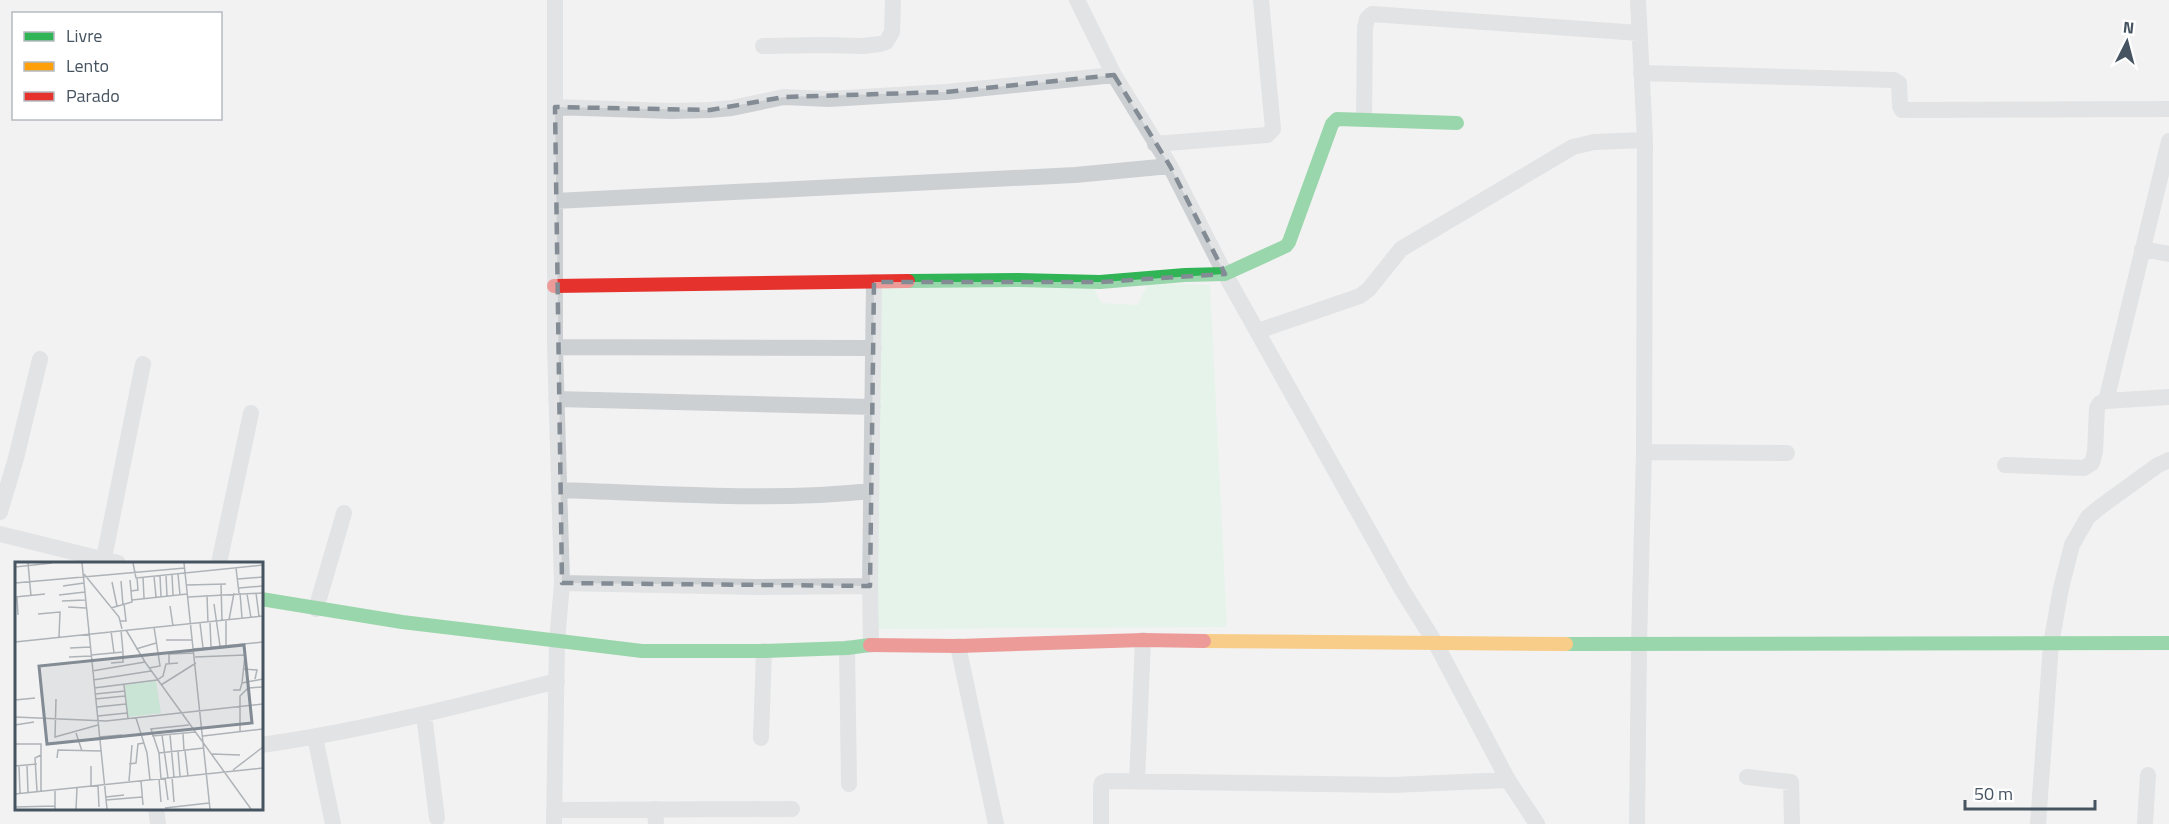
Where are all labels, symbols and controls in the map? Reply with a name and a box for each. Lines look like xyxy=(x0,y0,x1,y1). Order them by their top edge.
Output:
legend xyxy=(12,12,222,120)
north arrow xyxy=(2097,12,2157,72)
text: N xyxy=(2122,15,2135,40)
text: Livre xyxy=(66,22,102,49)
text: Lento xyxy=(66,52,109,79)
text: Parado xyxy=(66,82,120,109)
inset map xyxy=(15,562,262,809)
scale bar xyxy=(1965,773,2096,811)
text: 50 m xyxy=(1974,780,2013,807)

